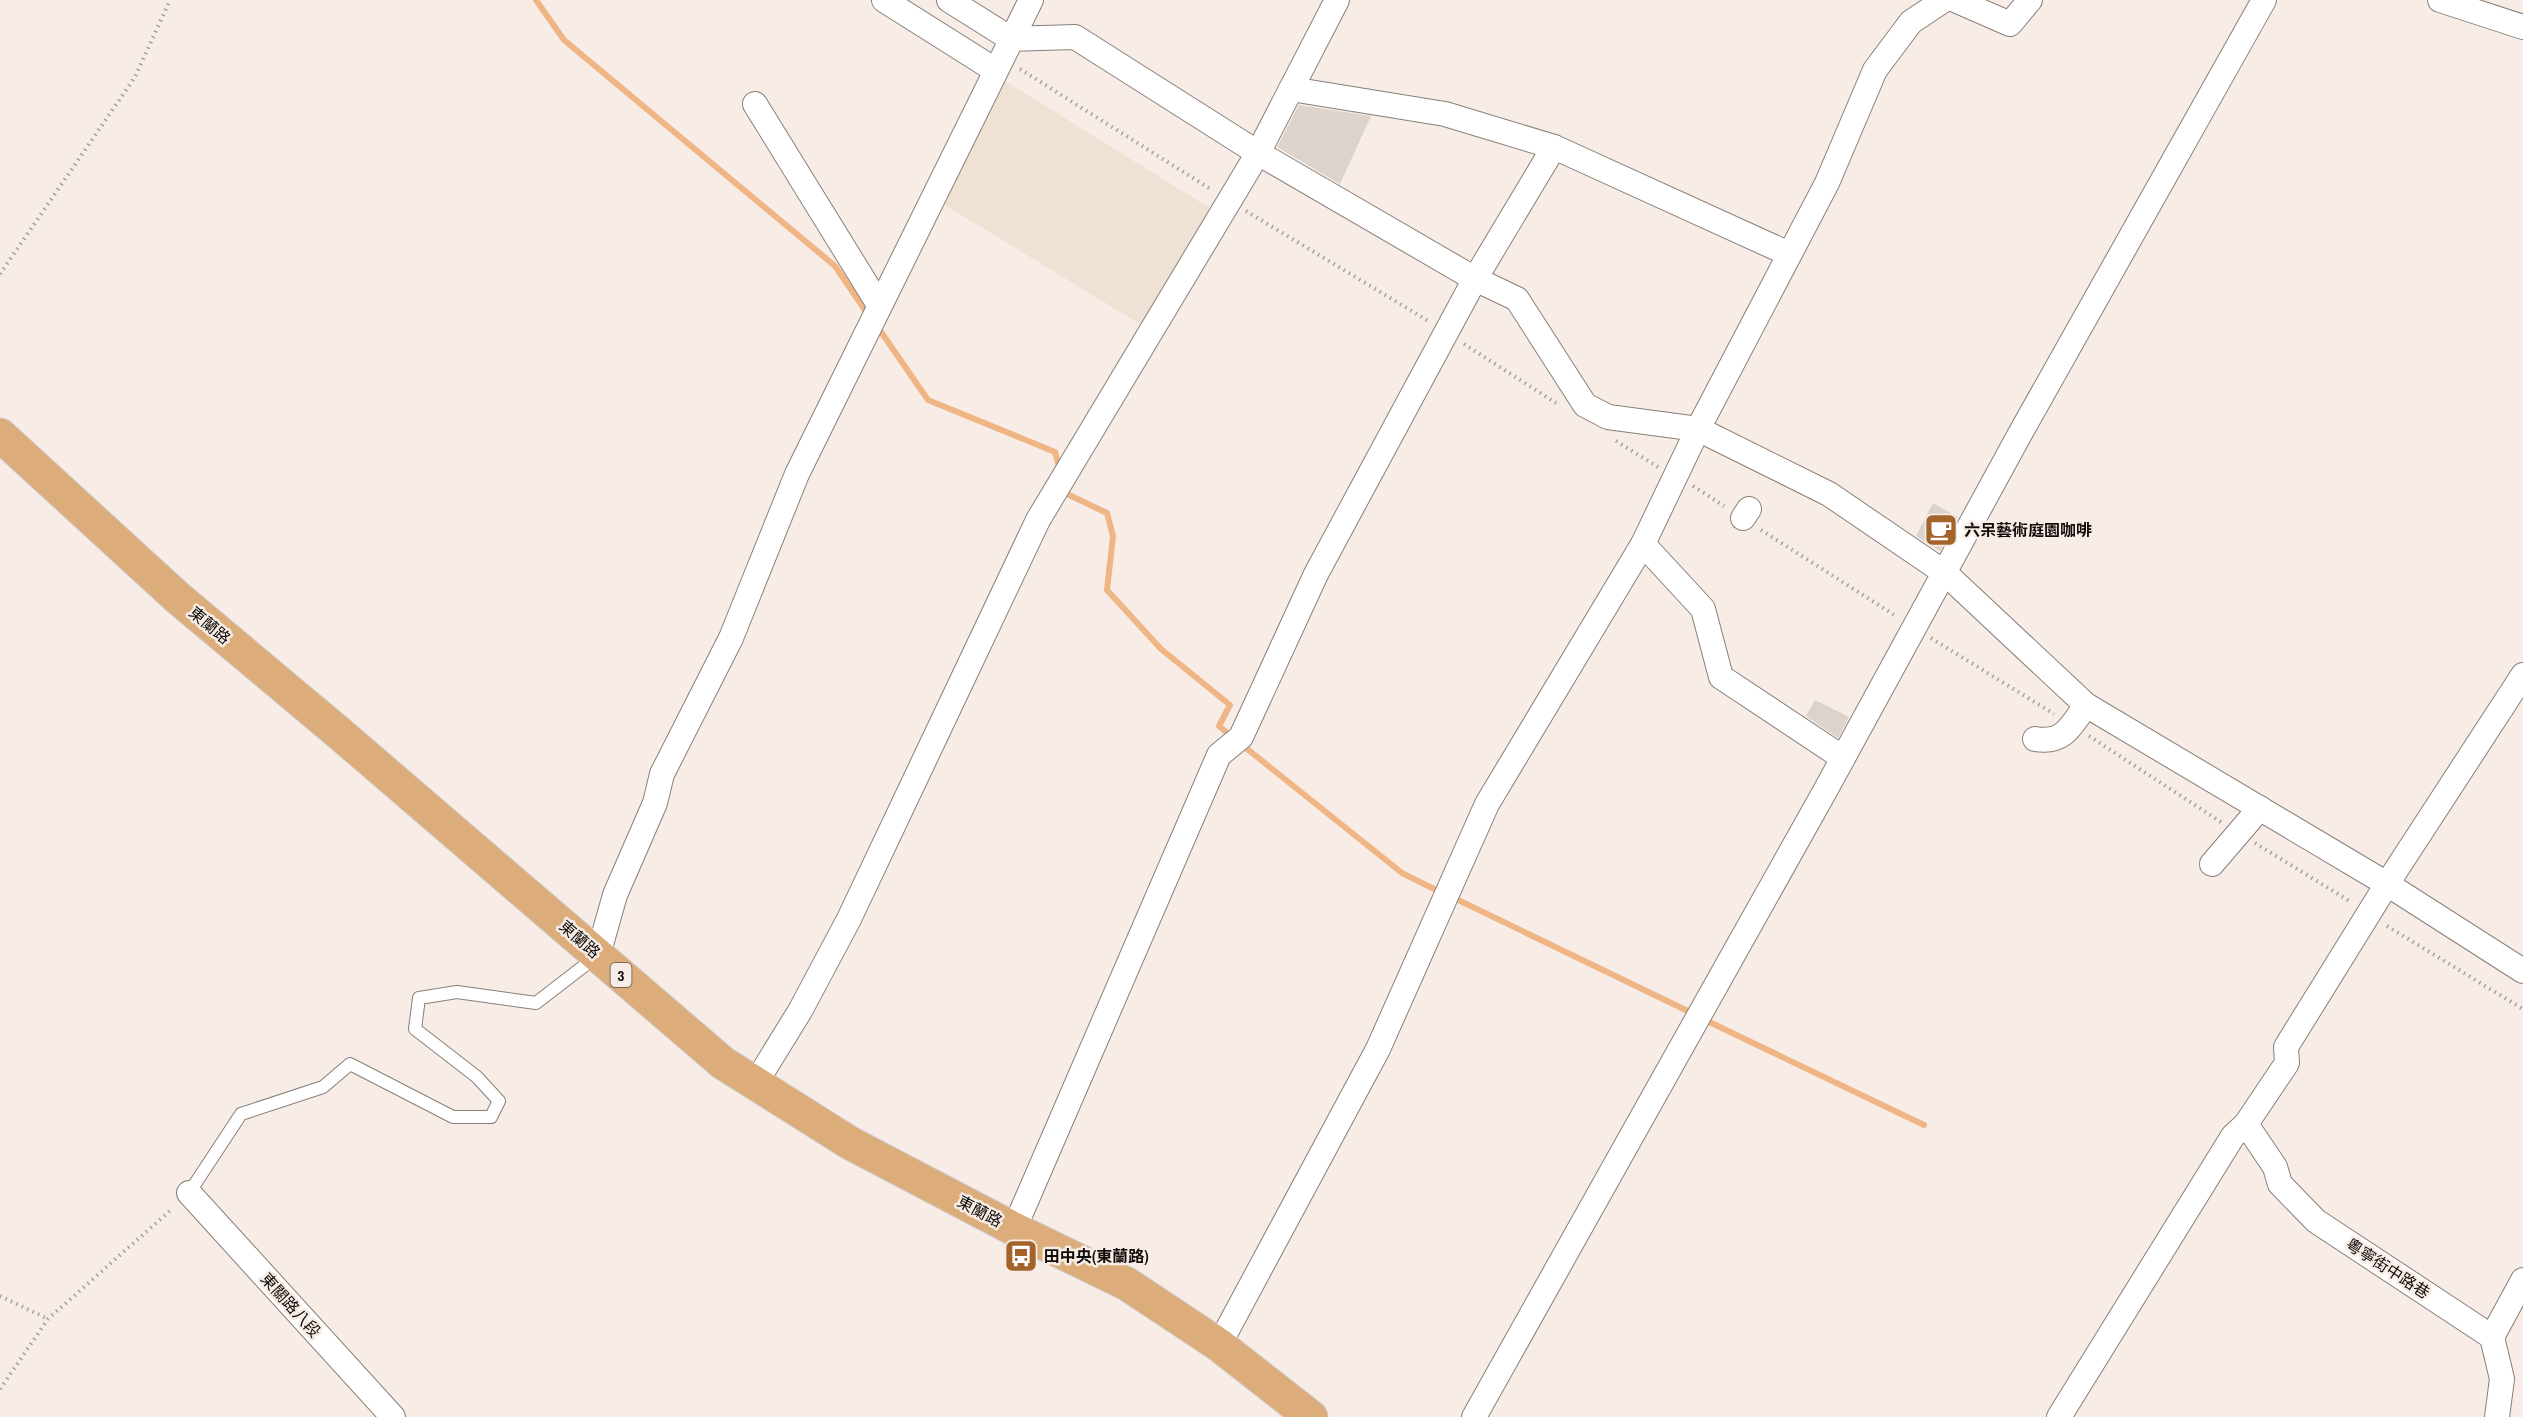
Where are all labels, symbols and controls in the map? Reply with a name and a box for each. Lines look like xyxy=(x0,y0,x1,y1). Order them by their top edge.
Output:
cafe icon: 六呆藝術庭園咖啡 xyxy=(1923,512,1959,548)
place label: 六呆藝術庭園咖啡 xyxy=(1964,519,2092,541)
street label: 東蘭路 xyxy=(185,601,235,649)
street label: 東蘭路 xyxy=(555,915,605,963)
road number: 3 xyxy=(610,963,632,987)
street label: 東蘭路 xyxy=(954,1190,1006,1232)
street label: 粵寧街中路巷 xyxy=(2342,1233,2434,1303)
bus stop icon: 田中央(東蘭路) xyxy=(1003,1238,1039,1274)
place label: 田中央(東蘭路) xyxy=(1044,1245,1149,1267)
street label: 東關路八段 xyxy=(256,1268,326,1342)

